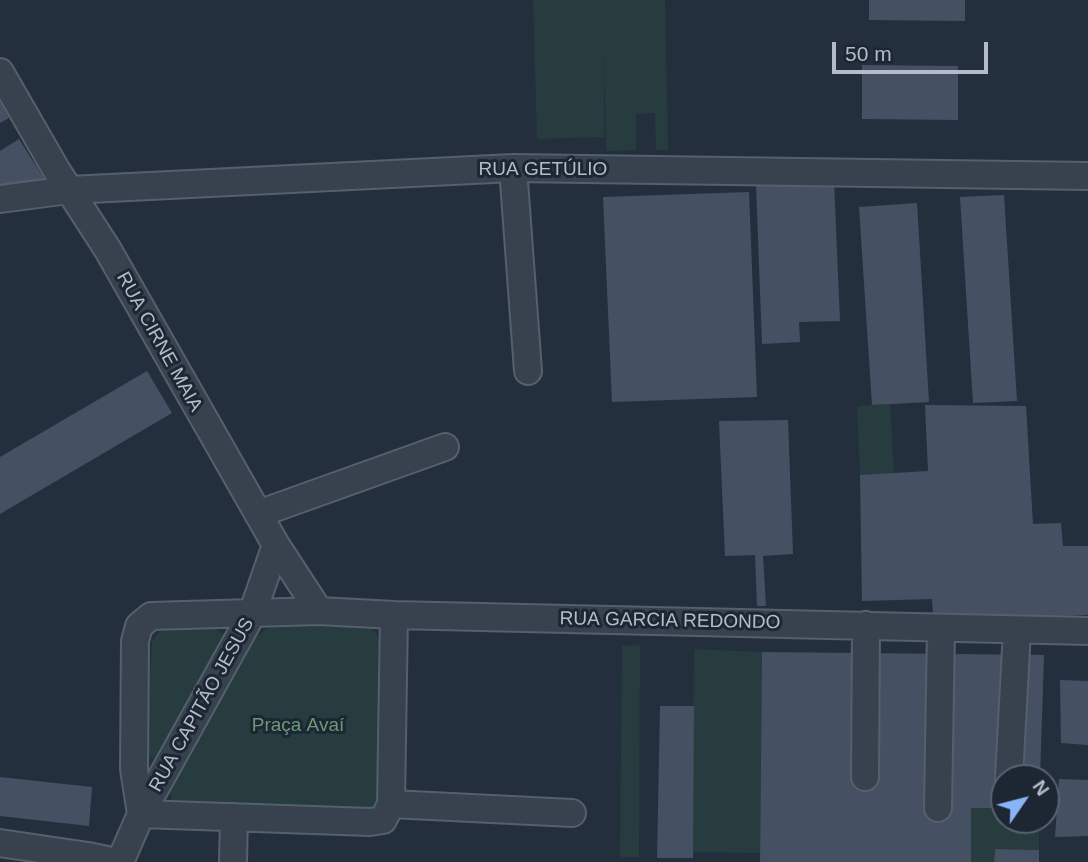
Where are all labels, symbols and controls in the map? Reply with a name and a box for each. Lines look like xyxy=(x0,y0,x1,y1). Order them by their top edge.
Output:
scale bar xyxy=(836,28,992,72)
text: 50 m xyxy=(845,42,892,65)
street label: RUA GETÚLIO xyxy=(479,159,607,181)
street label: RUA CIRNE MAIA xyxy=(111,268,207,416)
street label: RUA GARCIA REDONDO xyxy=(560,608,780,634)
street label: RUA CAPITÃO JESUS xyxy=(145,614,259,796)
park label: Praça Avaí xyxy=(252,715,344,737)
north arrow xyxy=(990,764,1060,834)
text: N xyxy=(1028,776,1054,799)

